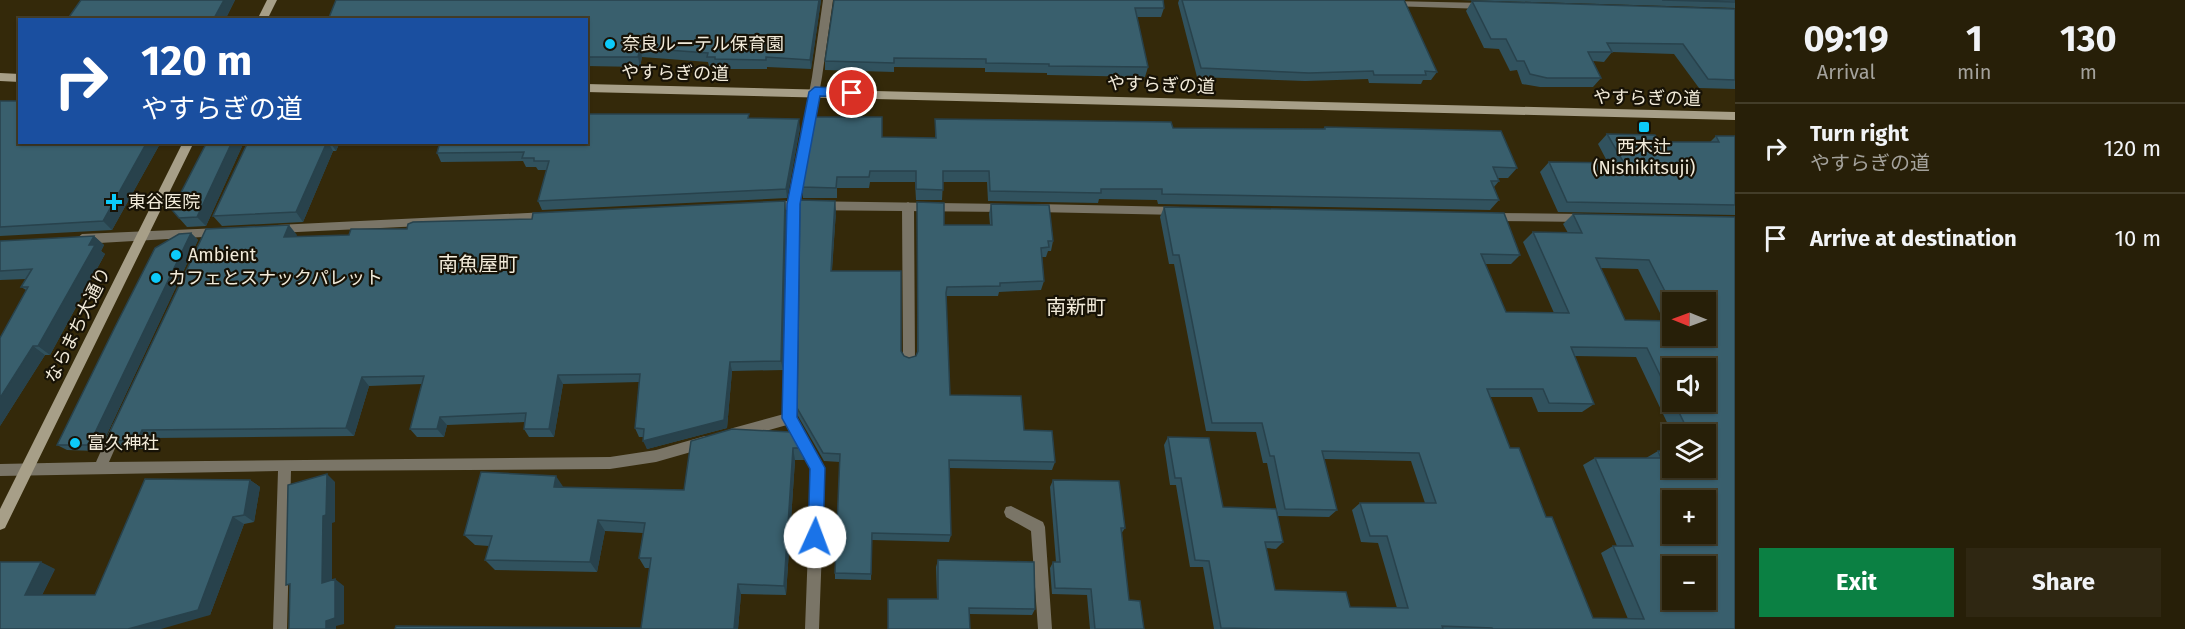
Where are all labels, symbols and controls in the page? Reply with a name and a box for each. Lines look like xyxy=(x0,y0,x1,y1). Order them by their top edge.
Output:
text: 09:19 xyxy=(1803,17,1889,61)
text: 1 xyxy=(1966,17,1983,61)
text: 130 xyxy=(2060,17,2117,61)
place label: 奈良ルーテル保育園 xyxy=(622,33,784,55)
text: 120 m xyxy=(141,36,252,86)
marker: 奈良ルーテル保育園 xyxy=(603,37,617,51)
icon: right xyxy=(42,42,120,120)
text: Arrival xyxy=(1817,60,1875,84)
text: min xyxy=(1957,60,1992,84)
text: m xyxy=(2080,60,2097,84)
street label: やすらぎの道 xyxy=(621,61,729,85)
pin xyxy=(826,67,877,118)
street label: やすらぎの道 xyxy=(1107,72,1215,98)
icon: arrive xyxy=(835,76,868,109)
street label: やすらぎの道 xyxy=(1593,86,1701,110)
text: やすらぎの道 xyxy=(141,93,303,125)
marker: 西木辻 (Nishikitsuji) xyxy=(1637,120,1651,134)
text: Turn right xyxy=(1810,120,1909,147)
icon: right xyxy=(1759,132,1792,165)
text: 120 m xyxy=(2104,135,2161,162)
place label: 西木辻 (Nishikitsuji) xyxy=(1593,136,1696,179)
text: やすらぎの道 xyxy=(1810,151,1930,175)
place label: 東谷医院 xyxy=(128,191,200,213)
marker: 東谷医院 xyxy=(105,193,123,211)
icon: arrive xyxy=(1759,222,1792,255)
text: Arrive at destination xyxy=(1810,225,2017,252)
text: 10 m xyxy=(2115,225,2161,252)
place label: Ambient xyxy=(188,244,257,266)
marker: Ambient xyxy=(169,248,183,262)
district label: 南魚屋町 xyxy=(438,252,518,276)
street label: ならまち大通り xyxy=(40,264,116,386)
place label: カフェとスナックパレット xyxy=(168,267,383,289)
marker: カフェとスナックパレット xyxy=(149,271,163,285)
north arrow xyxy=(1662,292,1716,346)
map controls xyxy=(1662,292,1716,610)
district label: 南新町 xyxy=(1046,295,1106,319)
button: sound xyxy=(1662,358,1716,412)
button: layers xyxy=(1662,424,1716,478)
place label: 富久神社 xyxy=(87,432,159,454)
marker: 富久神社 xyxy=(68,436,82,450)
button: + xyxy=(1662,490,1716,544)
position arrow xyxy=(783,505,847,569)
button: Exit xyxy=(1759,548,1954,617)
button: Share xyxy=(1966,548,2161,617)
button: − xyxy=(1662,556,1716,610)

